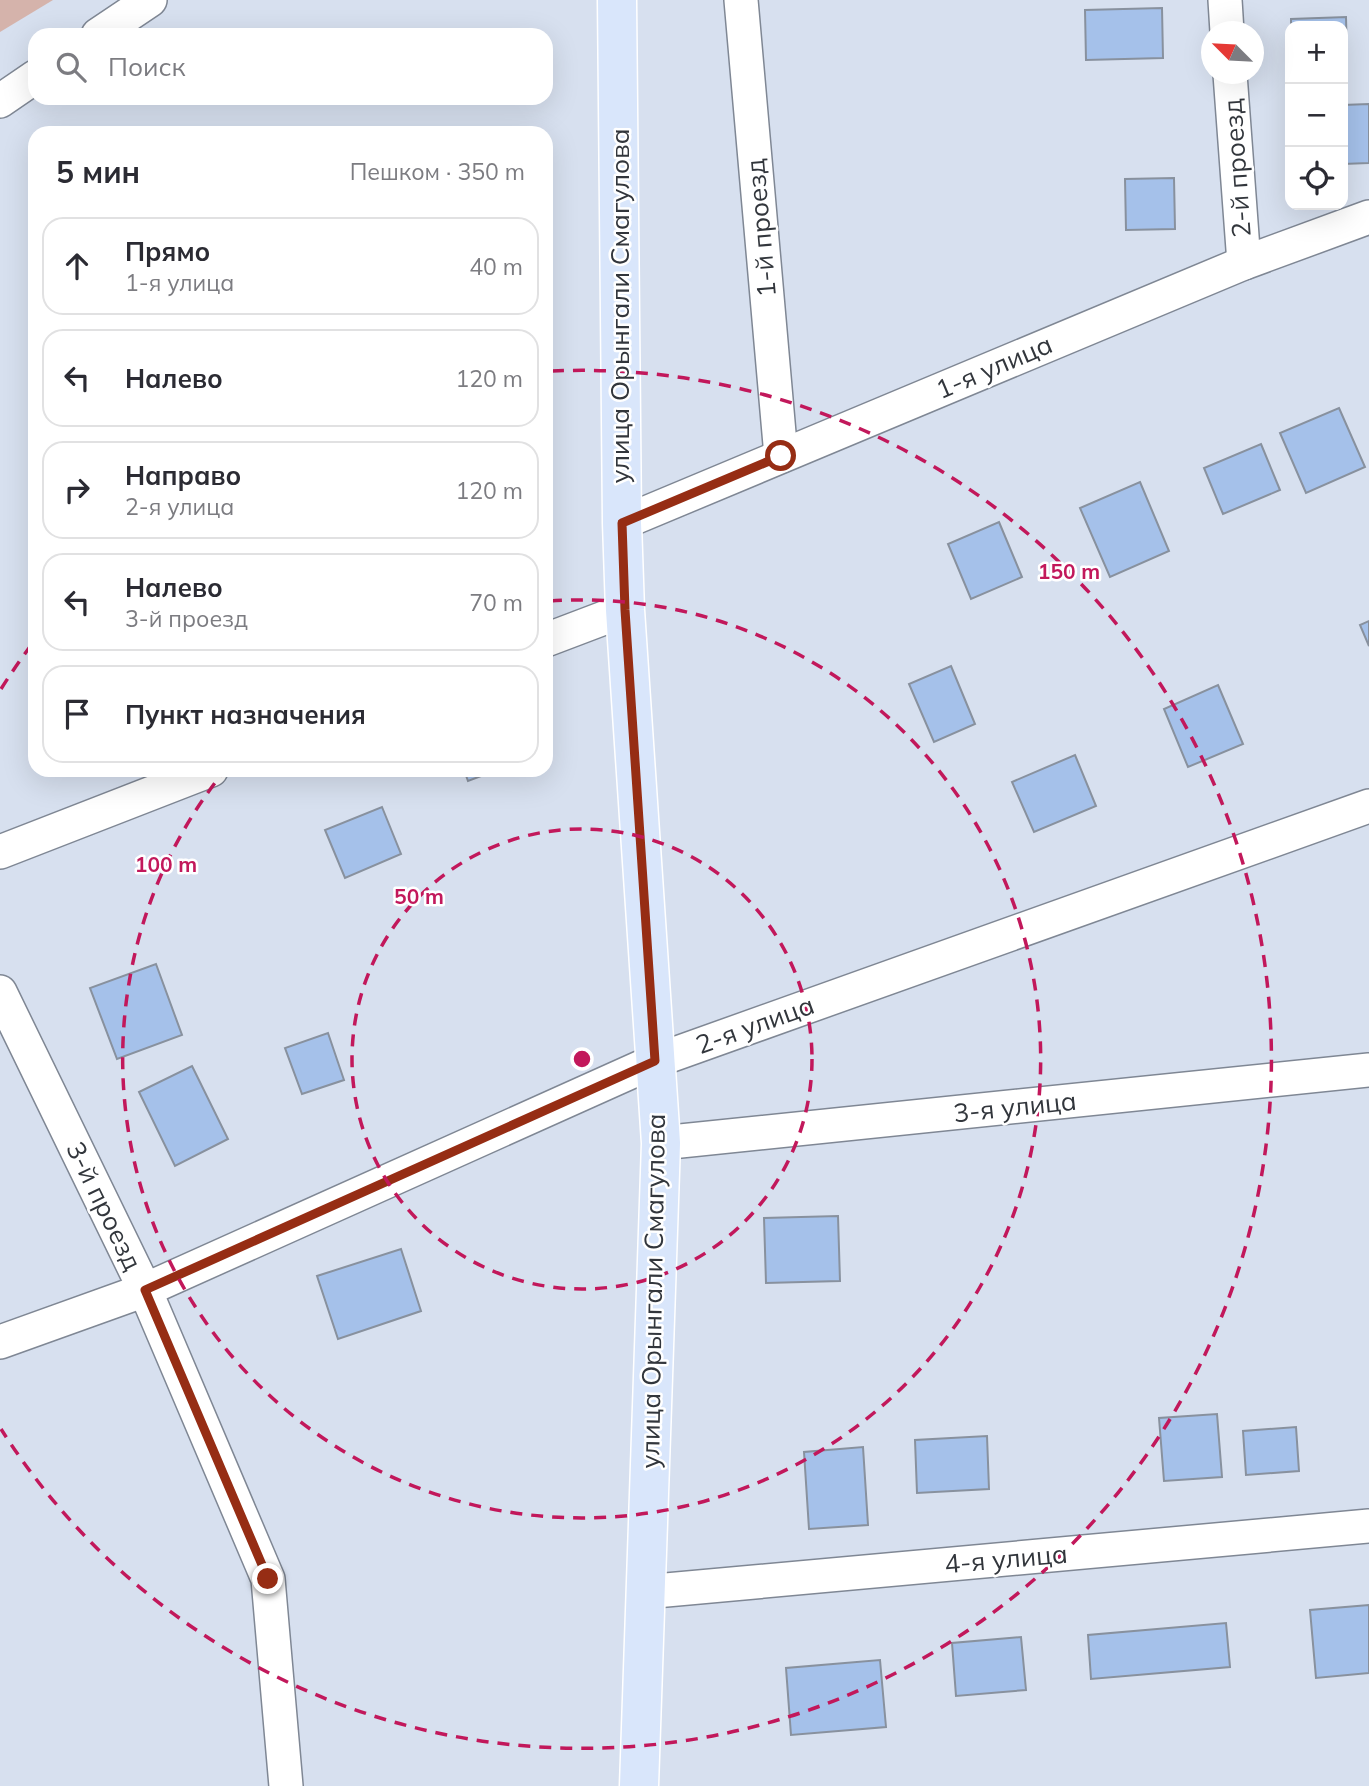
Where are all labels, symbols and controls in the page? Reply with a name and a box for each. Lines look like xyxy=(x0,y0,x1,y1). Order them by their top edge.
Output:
north arrow xyxy=(1201,21,1264,84)
map controls xyxy=(1285,21,1348,210)
button: + xyxy=(1285,21,1348,84)
search box xyxy=(28,28,553,105)
icon: search xyxy=(52,48,90,86)
text: Поиск xyxy=(108,50,186,83)
button: − xyxy=(1285,84,1348,147)
street label: 2-й проезд xyxy=(1215,97,1258,239)
street label: улица Орынгали Смагулова xyxy=(603,128,636,484)
button: locate xyxy=(1285,147,1348,210)
text: 5 мин xyxy=(56,153,140,191)
text: Пешком · 350 m xyxy=(350,157,525,186)
street label: 1-й проезд xyxy=(738,157,783,299)
text: Прямо xyxy=(125,235,210,268)
icon: ahead xyxy=(58,247,96,285)
text: 40 m xyxy=(469,252,523,281)
text: 1-я улица xyxy=(125,268,234,297)
street label: 1-я улица xyxy=(930,327,1057,406)
icon: left xyxy=(58,359,96,397)
text: Налево xyxy=(125,362,223,395)
text: 120 m xyxy=(455,364,523,393)
route start xyxy=(765,440,796,471)
text: Направо xyxy=(125,459,241,492)
icon: right xyxy=(58,471,96,509)
text: 120 m xyxy=(455,476,523,505)
text: 2-я улица xyxy=(125,492,234,521)
text: 150 m xyxy=(1038,558,1100,584)
text: Налево xyxy=(125,571,223,604)
icon: left xyxy=(58,583,96,621)
text: 70 m xyxy=(469,588,523,617)
text: 3-й проезд xyxy=(125,604,248,633)
icon: arrive xyxy=(58,695,96,733)
text: Пункт назначения xyxy=(125,698,366,731)
text: 100 m xyxy=(135,851,197,877)
text: 50 m xyxy=(394,883,444,909)
street label: 2-я улица xyxy=(691,988,819,1061)
centre of rings xyxy=(570,1047,594,1071)
street label: 3-я улица xyxy=(952,1084,1078,1129)
street label: улица Орынгали Смагулова xyxy=(633,1113,672,1469)
street label: 3-й проезд xyxy=(59,1136,150,1276)
street label: 4-я улица xyxy=(943,1537,1069,1580)
route end xyxy=(252,1563,283,1594)

